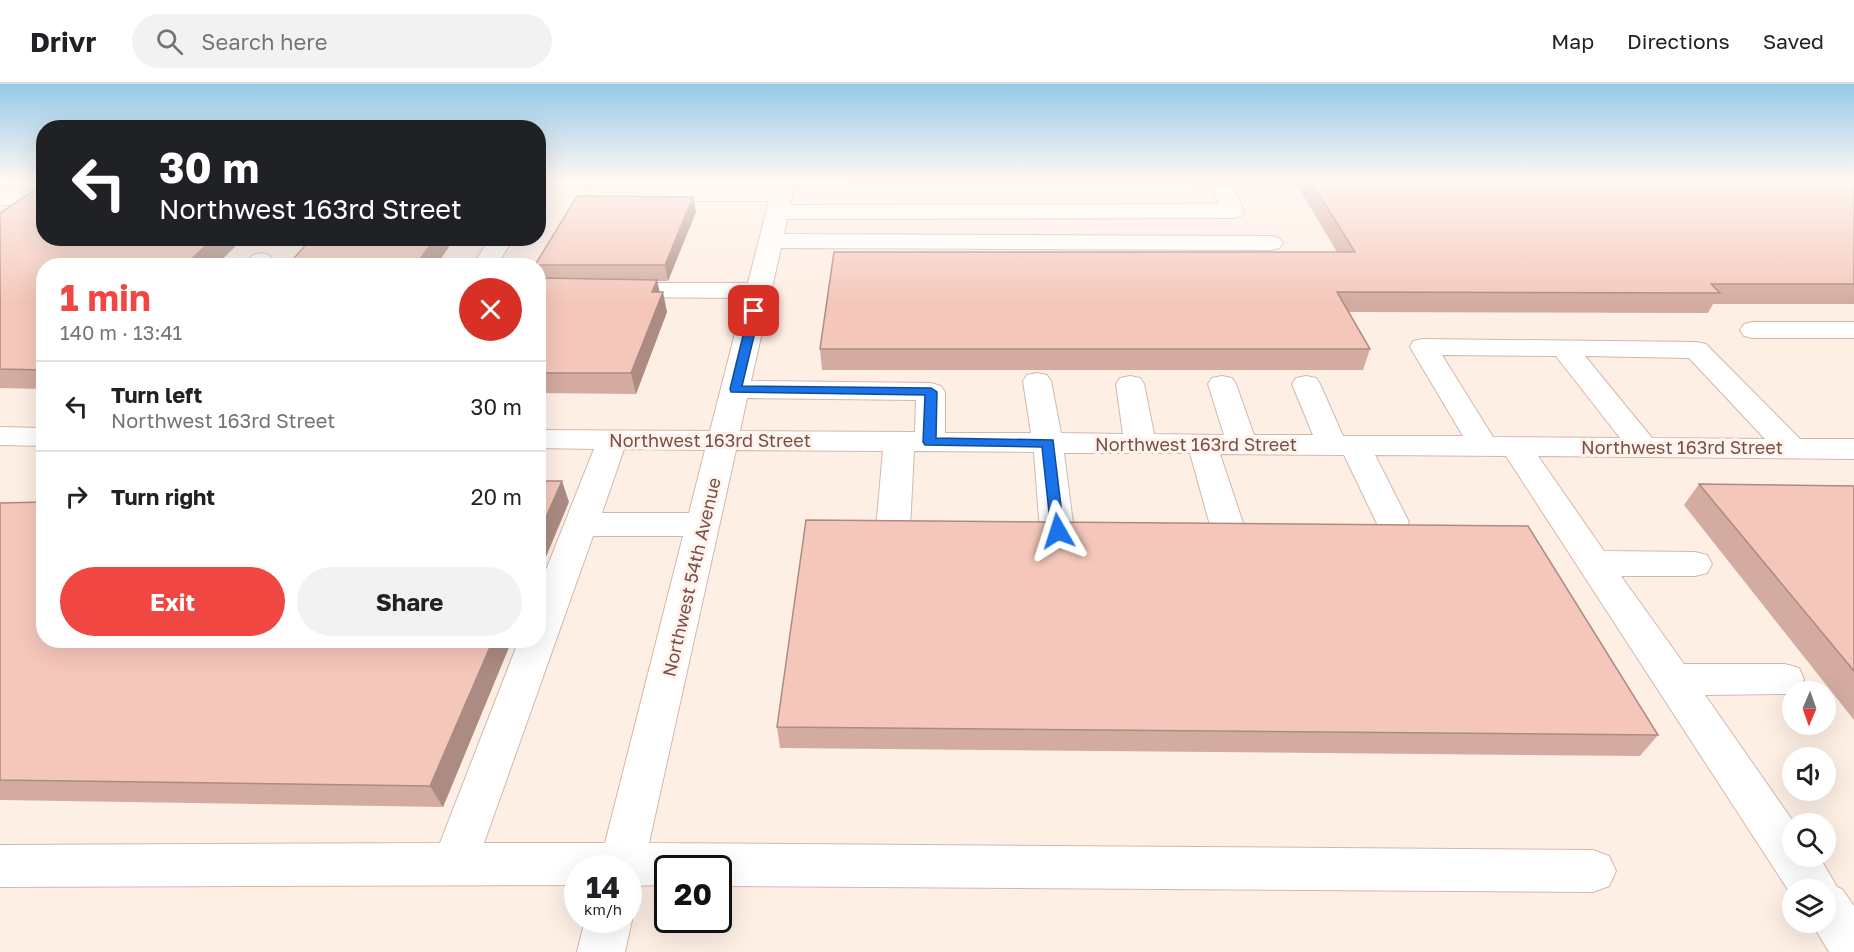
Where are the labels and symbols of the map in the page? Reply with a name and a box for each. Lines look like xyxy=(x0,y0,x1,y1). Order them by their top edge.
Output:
pin xyxy=(728,285,779,336)
street label: Northwest 163rd Street xyxy=(609,429,811,451)
street label: Northwest 163rd Street xyxy=(1095,433,1297,455)
street label: Northwest 163rd Street xyxy=(1581,436,1783,458)
street label: Northwest 54th Avenue xyxy=(657,475,725,679)
position arrow xyxy=(1026,499,1090,563)
north arrow xyxy=(1782,681,1836,735)
speed limit sign: 20 xyxy=(654,855,732,933)

